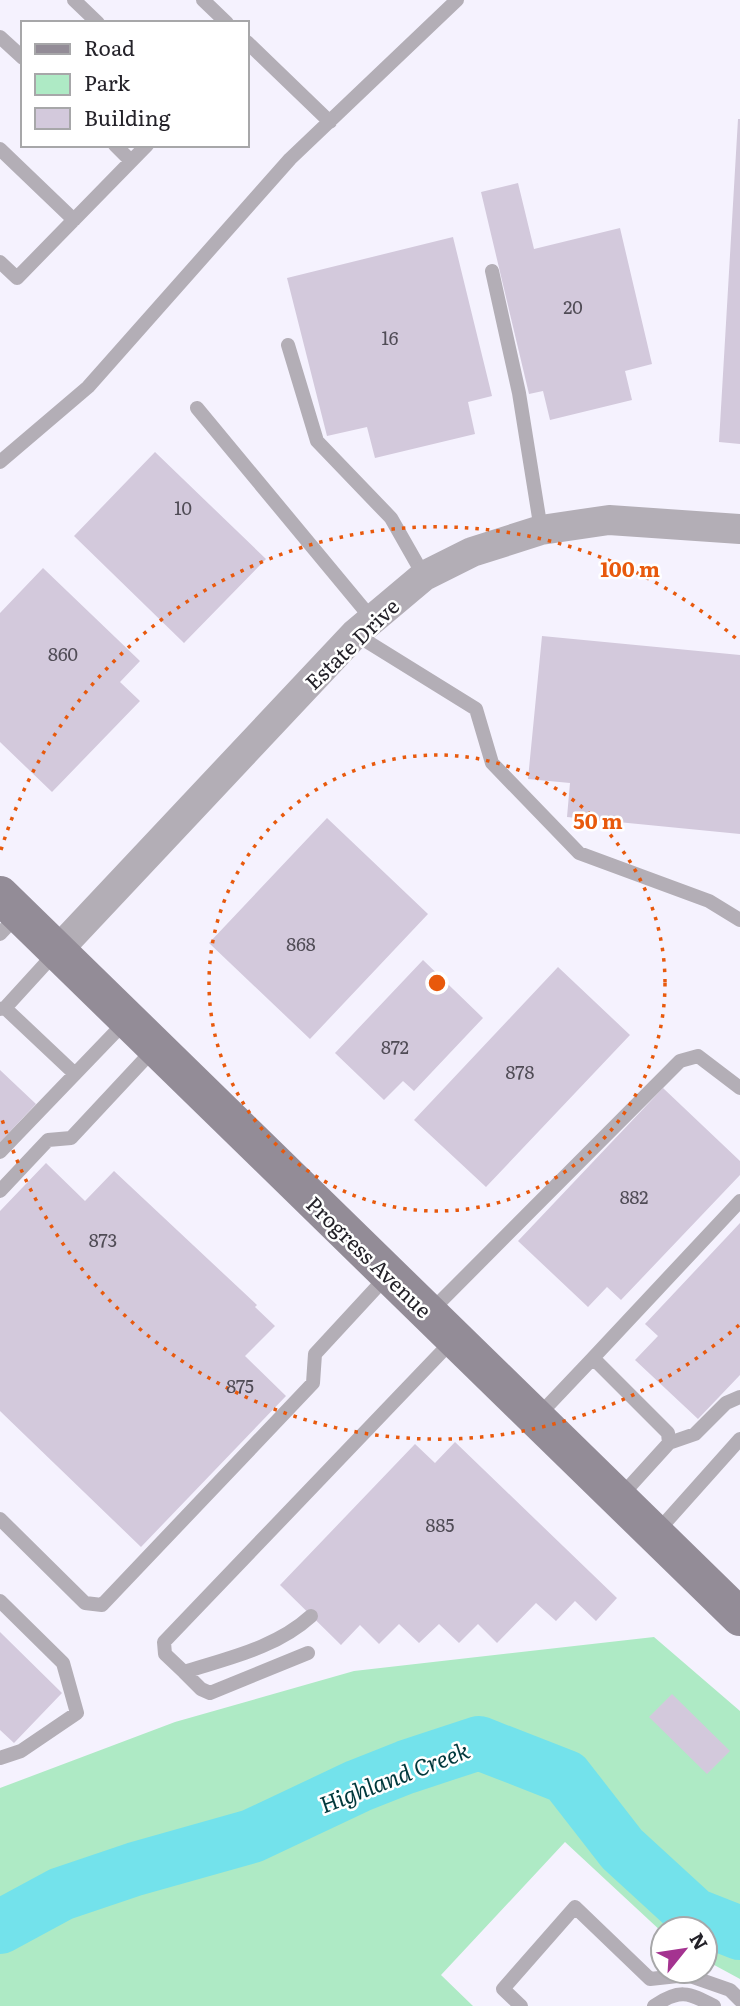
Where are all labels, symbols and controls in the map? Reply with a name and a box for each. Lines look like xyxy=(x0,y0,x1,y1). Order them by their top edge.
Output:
legend xyxy=(21,21,248,147)
text: Road xyxy=(84,31,135,62)
text: Park xyxy=(84,66,130,97)
text: Building xyxy=(84,101,171,132)
house number: 20 xyxy=(563,293,583,320)
house number: 16 xyxy=(382,324,399,351)
house number: 10 xyxy=(174,494,192,521)
text: 100 m xyxy=(600,552,660,583)
street label: Estate Drive xyxy=(297,590,405,696)
house number: 860 xyxy=(48,640,78,667)
text: 50 m xyxy=(573,804,623,835)
house number: 868 xyxy=(286,930,316,957)
centre of rings xyxy=(425,971,449,995)
house number: 872 xyxy=(381,1033,409,1060)
house number: 878 xyxy=(506,1058,534,1085)
house number: 882 xyxy=(620,1183,648,1210)
street label: Progress Avenue xyxy=(300,1188,440,1324)
house number: 873 xyxy=(89,1226,117,1253)
house number: 875 xyxy=(226,1372,254,1399)
house number: 885 xyxy=(426,1511,454,1538)
water label: Highland Creek xyxy=(314,1732,474,1820)
north arrow xyxy=(649,1915,719,1985)
text: N xyxy=(683,1927,716,1955)

